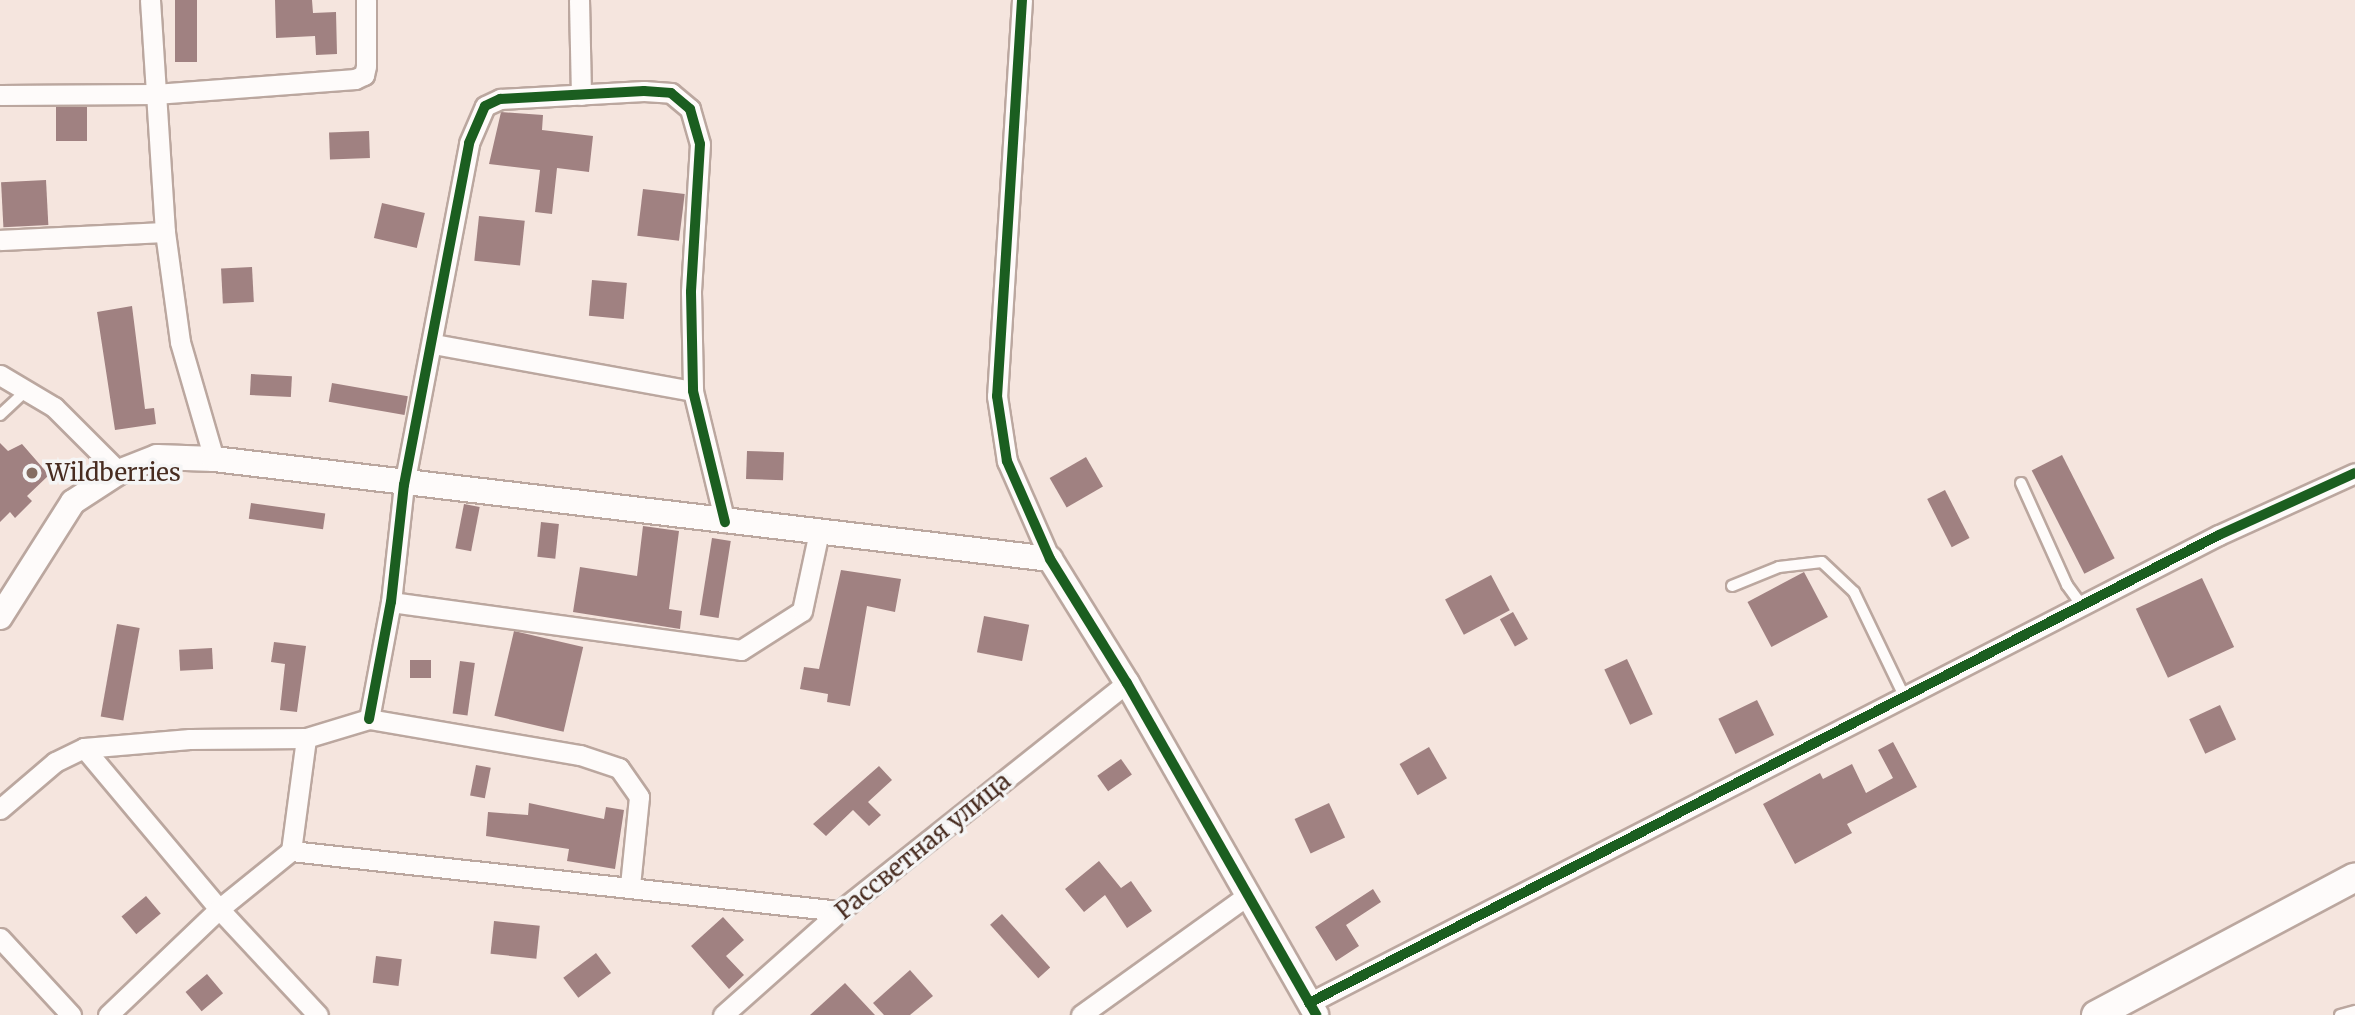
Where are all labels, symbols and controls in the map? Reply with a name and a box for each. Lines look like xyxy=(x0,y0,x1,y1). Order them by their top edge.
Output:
place label: Wildberries xyxy=(46,459,181,487)
marker: Wildberries xyxy=(24,465,40,481)
street label: Рассветная улица xyxy=(830,767,1016,925)

